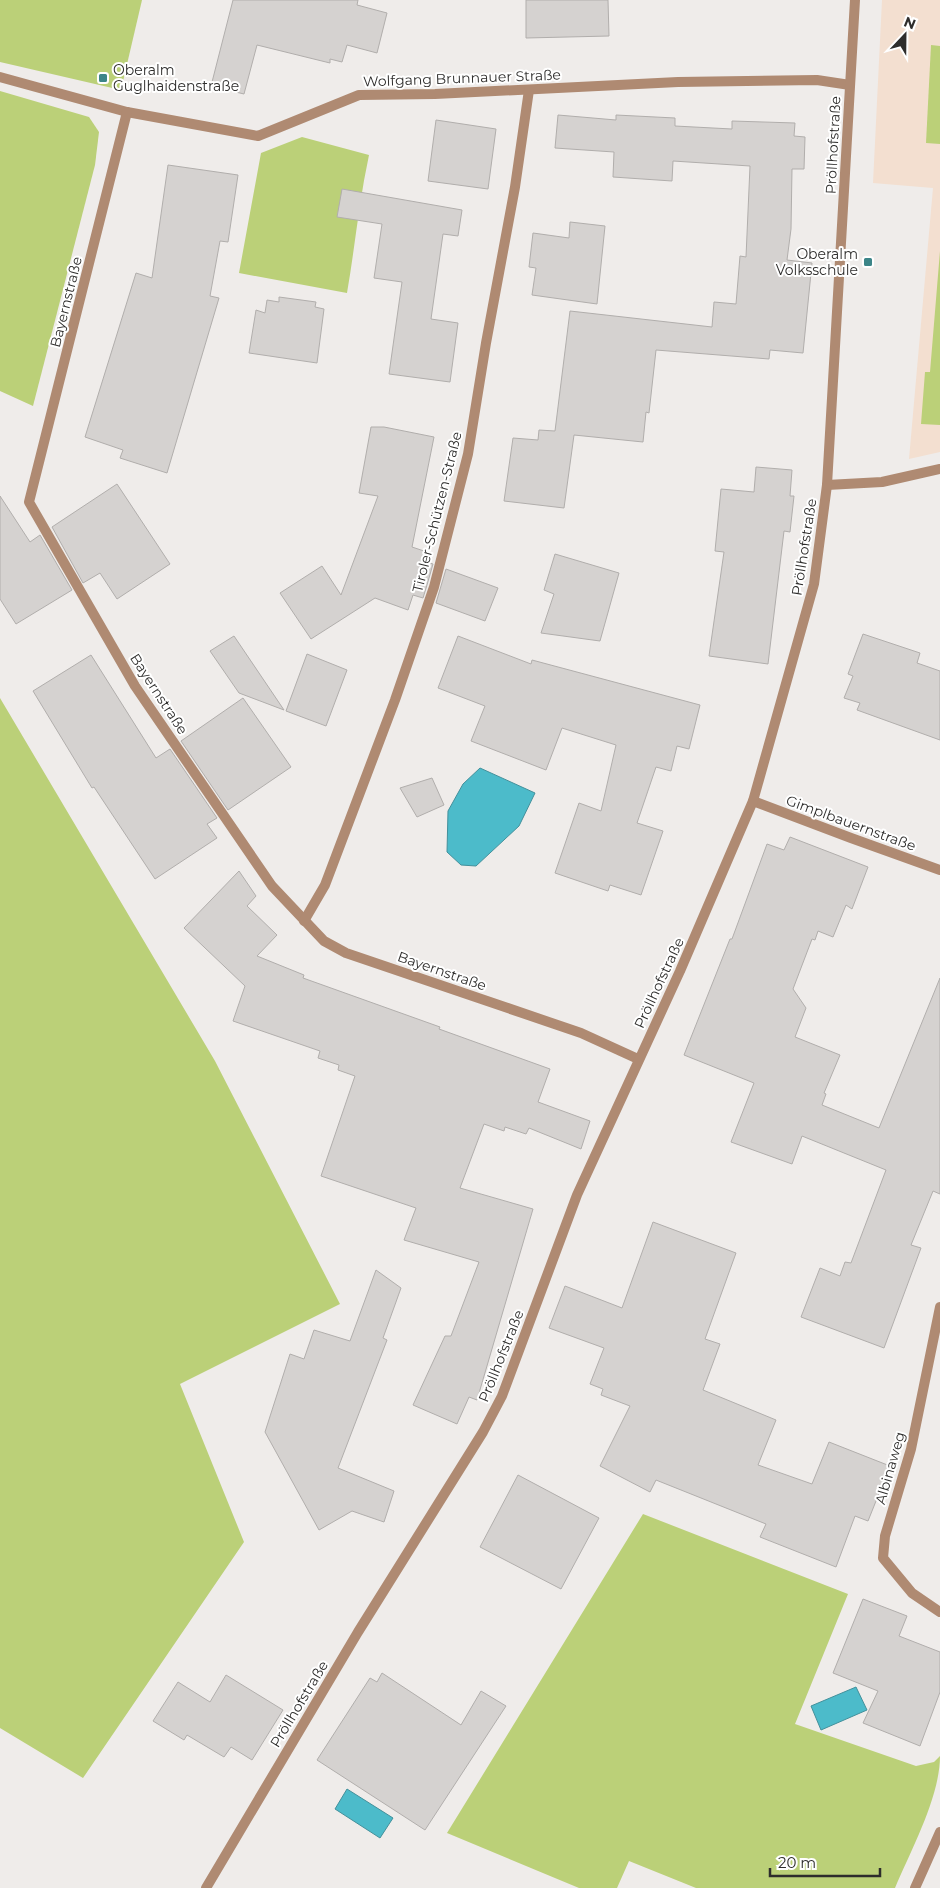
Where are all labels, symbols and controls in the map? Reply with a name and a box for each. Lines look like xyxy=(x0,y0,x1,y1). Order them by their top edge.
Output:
north arrow xyxy=(880,10,930,60)
text: N xyxy=(901,12,918,33)
place label: Oberalm Guglhaidenstraße xyxy=(113,61,239,95)
street label: Wolfgang Brunnauer Straße xyxy=(363,66,561,90)
marker: Oberalm Guglhaidenstraße xyxy=(97,72,109,84)
street label: Pröllhofstraße xyxy=(821,96,845,194)
place label: Oberalm Volksschule xyxy=(776,245,858,279)
street label: Bayernstraße xyxy=(46,255,86,349)
marker: Oberalm Volksschule xyxy=(862,256,874,268)
street label: Tiroler-Schützen-Straße xyxy=(408,430,466,594)
street label: Pröllhofstraße xyxy=(787,497,821,597)
street label: Bayernstraße xyxy=(126,650,192,738)
street label: Gimplbauernstraße xyxy=(784,791,918,855)
street label: Pröllhofstraße xyxy=(630,935,688,1031)
street label: Bayernstraße xyxy=(395,947,489,995)
street label: Pröllhofstraße xyxy=(474,1307,528,1405)
street label: Albinaweg xyxy=(871,1430,909,1506)
street label: Pröllhofstraße xyxy=(266,1657,332,1751)
scale bar xyxy=(770,1846,880,1878)
text: 20 m xyxy=(778,1853,816,1872)

